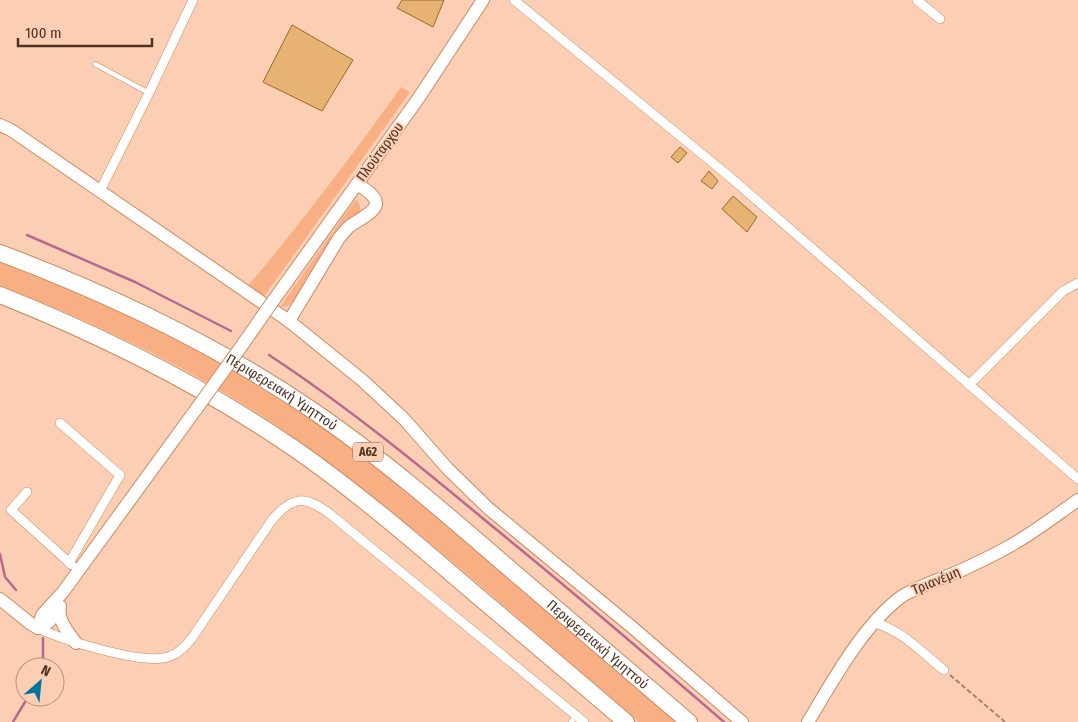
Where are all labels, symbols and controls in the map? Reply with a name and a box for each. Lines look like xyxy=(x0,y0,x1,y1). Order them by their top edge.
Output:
scale bar xyxy=(18,15,151,47)
text: 100 m xyxy=(25,24,62,42)
street label: Πλούταρχου xyxy=(353,119,407,185)
street label: Περιφερειακή Υμηττού xyxy=(223,350,341,434)
road number: Α62 xyxy=(353,442,383,462)
street label: Τριανέμη xyxy=(909,563,963,599)
street label: Περιφερειακή Υμηττού xyxy=(544,596,653,693)
north arrow xyxy=(15,657,65,707)
text: N xyxy=(38,661,53,680)

